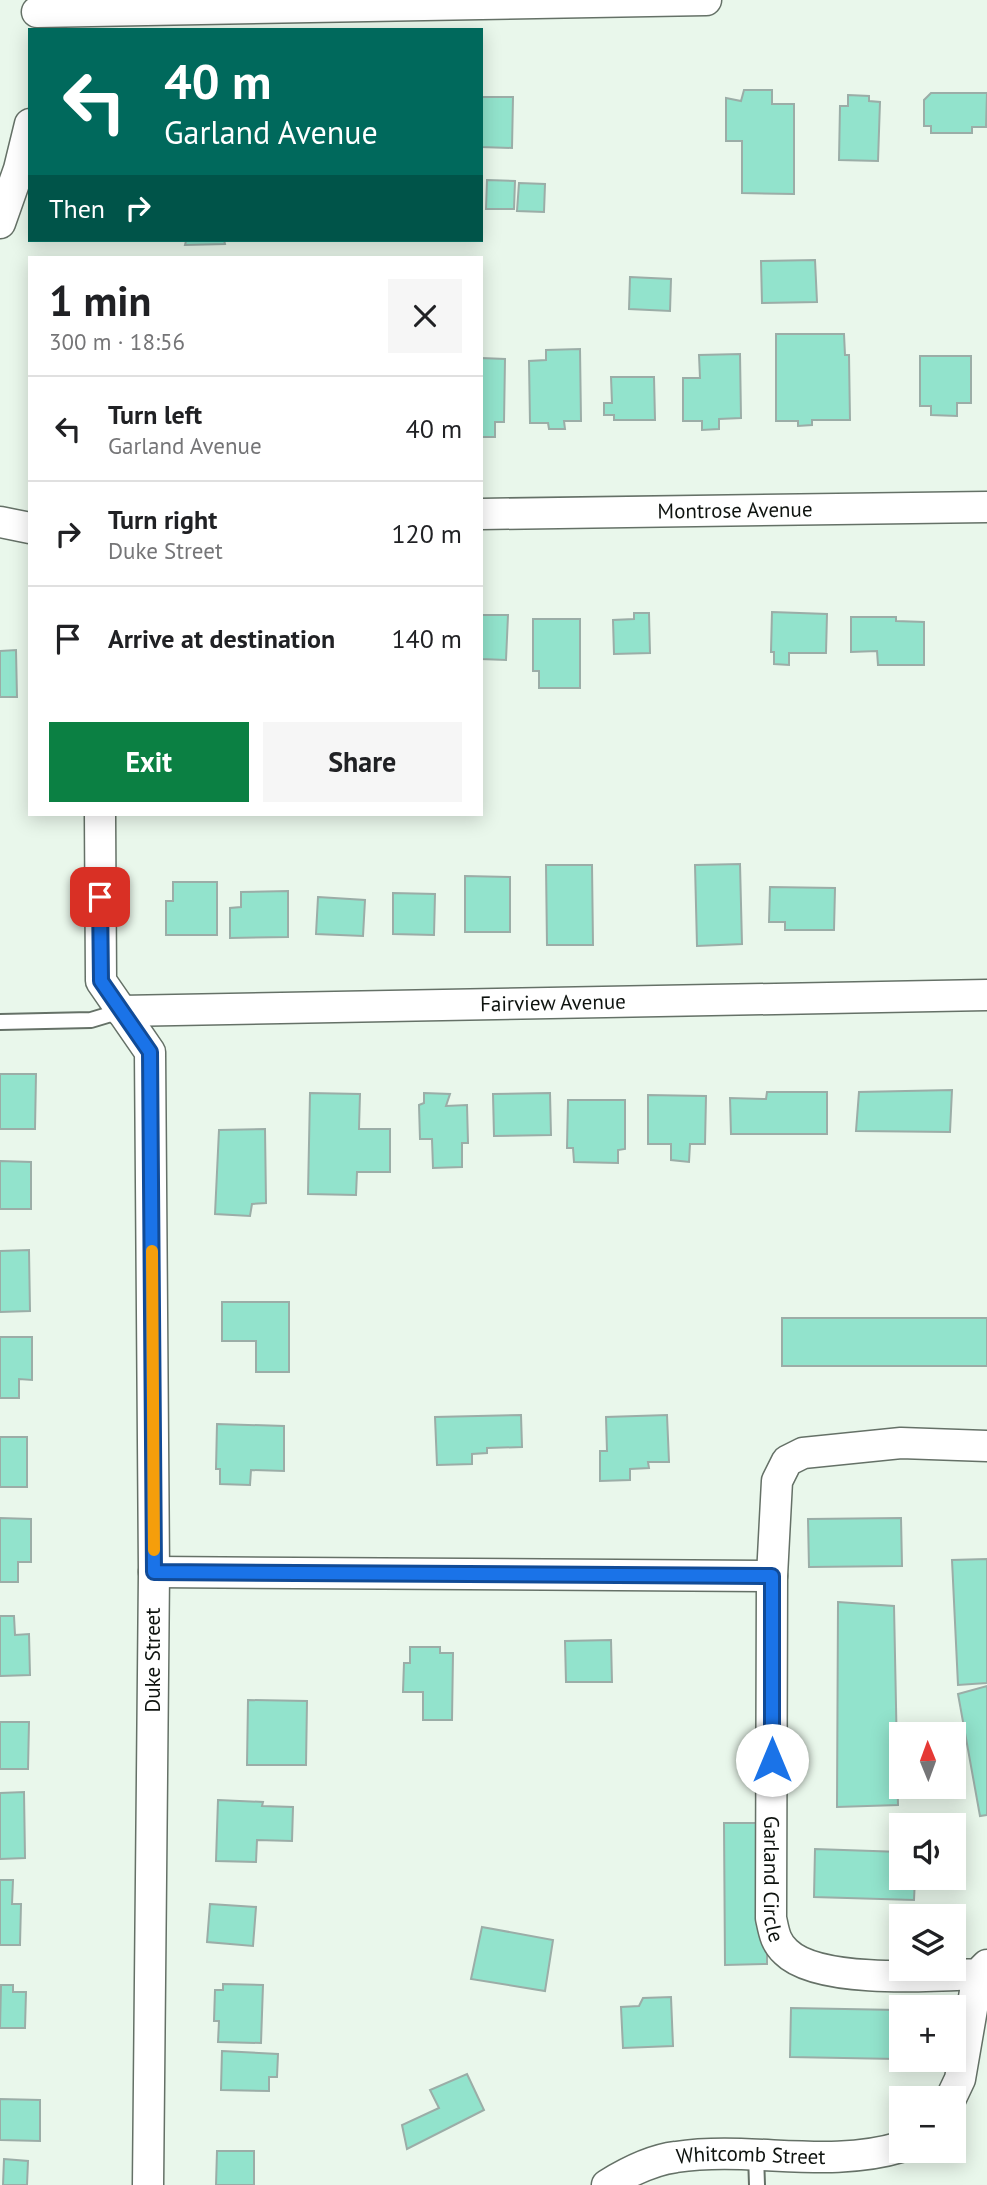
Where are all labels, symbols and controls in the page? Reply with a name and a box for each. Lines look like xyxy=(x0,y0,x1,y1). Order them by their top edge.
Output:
text: 40 m xyxy=(164,49,271,113)
icon: left xyxy=(49,56,140,147)
text: Garland Avenue xyxy=(164,111,378,153)
icon: right xyxy=(119,189,157,227)
text: Then xyxy=(49,192,105,225)
text: 1 min xyxy=(49,273,151,328)
button: close xyxy=(388,279,462,353)
text: 300 m · 18:56 xyxy=(49,327,185,356)
text: Turn left xyxy=(108,398,202,431)
icon: left xyxy=(49,410,87,448)
text: 40 m xyxy=(406,412,462,445)
text: Garland Avenue xyxy=(108,431,262,460)
street label: Montrose Avenue xyxy=(657,495,813,525)
text: Turn right xyxy=(108,503,217,536)
icon: right xyxy=(49,515,87,553)
text: 120 m xyxy=(391,517,462,550)
text: Duke Street xyxy=(108,536,223,565)
icon: arrive xyxy=(49,620,87,658)
text: Arrive at destination xyxy=(108,622,335,655)
text: 140 m xyxy=(391,622,462,655)
button: Exit xyxy=(49,722,249,802)
button: Share xyxy=(263,722,462,802)
pin xyxy=(70,867,130,927)
icon: arrive xyxy=(81,878,119,916)
street label: Fairview Avenue xyxy=(480,988,626,1017)
street label: Duke Street xyxy=(139,1608,166,1712)
north arrow xyxy=(889,1722,966,1799)
map controls xyxy=(889,1722,966,2163)
position arrow xyxy=(735,1723,809,1797)
button: sound xyxy=(889,1813,966,1890)
street label: Garland Circle xyxy=(758,1816,790,1946)
button: layers xyxy=(889,1904,966,1981)
button: + xyxy=(889,1995,966,2072)
button: − xyxy=(889,2086,966,2163)
street label: Whitcomb Street xyxy=(675,2140,825,2170)

